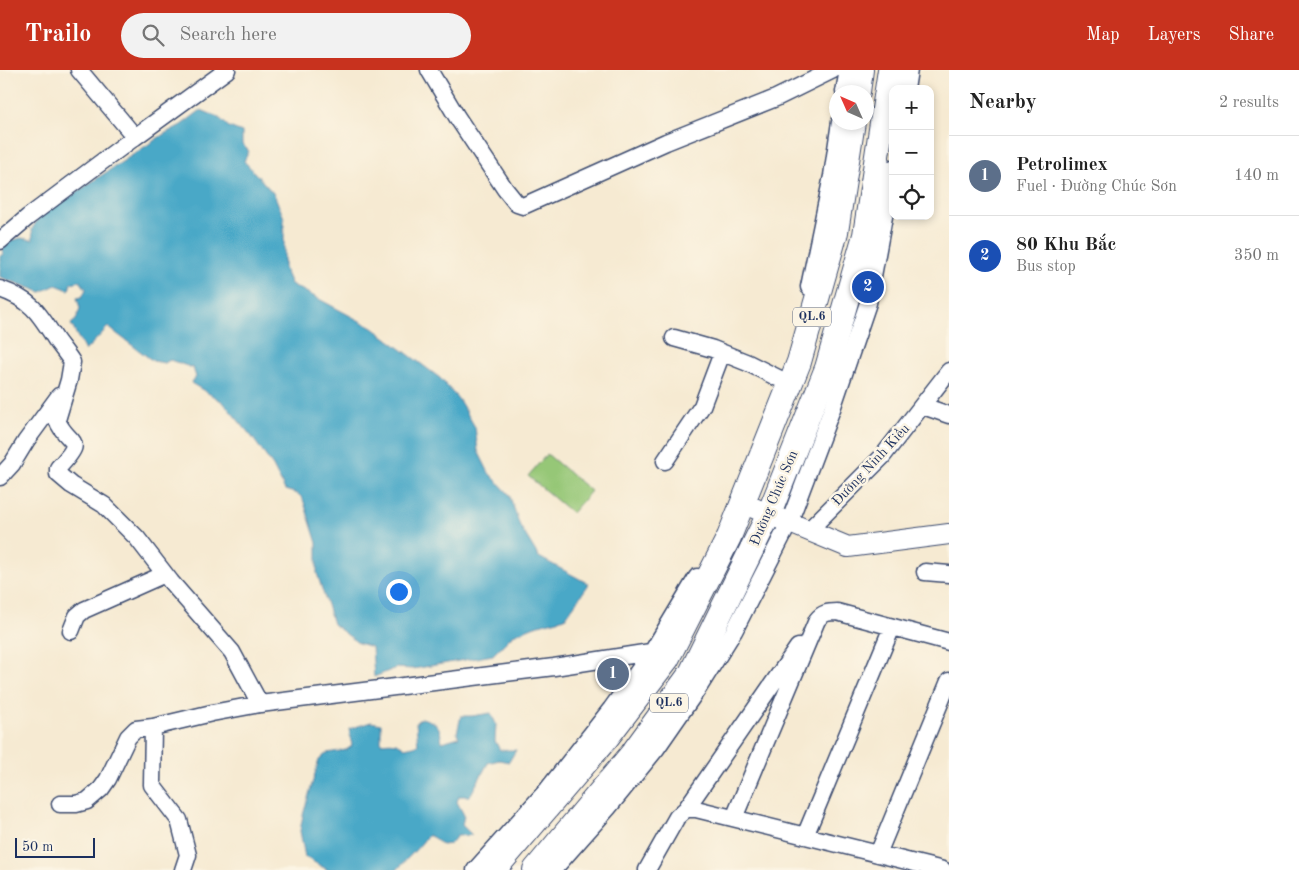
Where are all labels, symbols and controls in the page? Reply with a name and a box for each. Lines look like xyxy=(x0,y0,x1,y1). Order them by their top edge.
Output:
search box xyxy=(121,13,471,58)
icon: search xyxy=(139,21,167,49)
text: Trailo xyxy=(25,23,91,47)
text: Search here xyxy=(179,26,277,45)
text: Map xyxy=(1086,26,1120,44)
text: Layers xyxy=(1148,26,1200,44)
text: Share xyxy=(1228,26,1274,44)
north arrow xyxy=(829,85,874,130)
map controls xyxy=(889,85,934,220)
button: + xyxy=(889,85,934,130)
text: Nearby xyxy=(969,92,1037,113)
text: 2 results xyxy=(1219,95,1279,111)
button: − xyxy=(889,130,934,175)
text: Petrolimex xyxy=(1016,156,1108,175)
text: 1 xyxy=(980,168,990,184)
text: 140 m xyxy=(1234,168,1279,184)
button: locate xyxy=(889,175,934,220)
text: Fuel · Đường Chúc Sơn xyxy=(1016,179,1177,195)
text: 80 Khu Bắc xyxy=(1016,236,1116,255)
text: 2 xyxy=(980,248,990,264)
text: 350 m xyxy=(1234,248,1279,264)
text: Bus stop xyxy=(1016,259,1076,275)
pin: 2 xyxy=(852,268,884,306)
road number: QL.6 xyxy=(793,308,831,326)
street label: Đường Ninh Kiều xyxy=(828,420,913,509)
street label: Đường Chúc Sơn xyxy=(748,448,801,548)
your location xyxy=(386,579,412,605)
pin: 1 xyxy=(597,655,629,693)
road number: QL.6 xyxy=(650,694,688,712)
scale bar xyxy=(15,835,95,858)
text: 50 m xyxy=(22,840,53,854)

